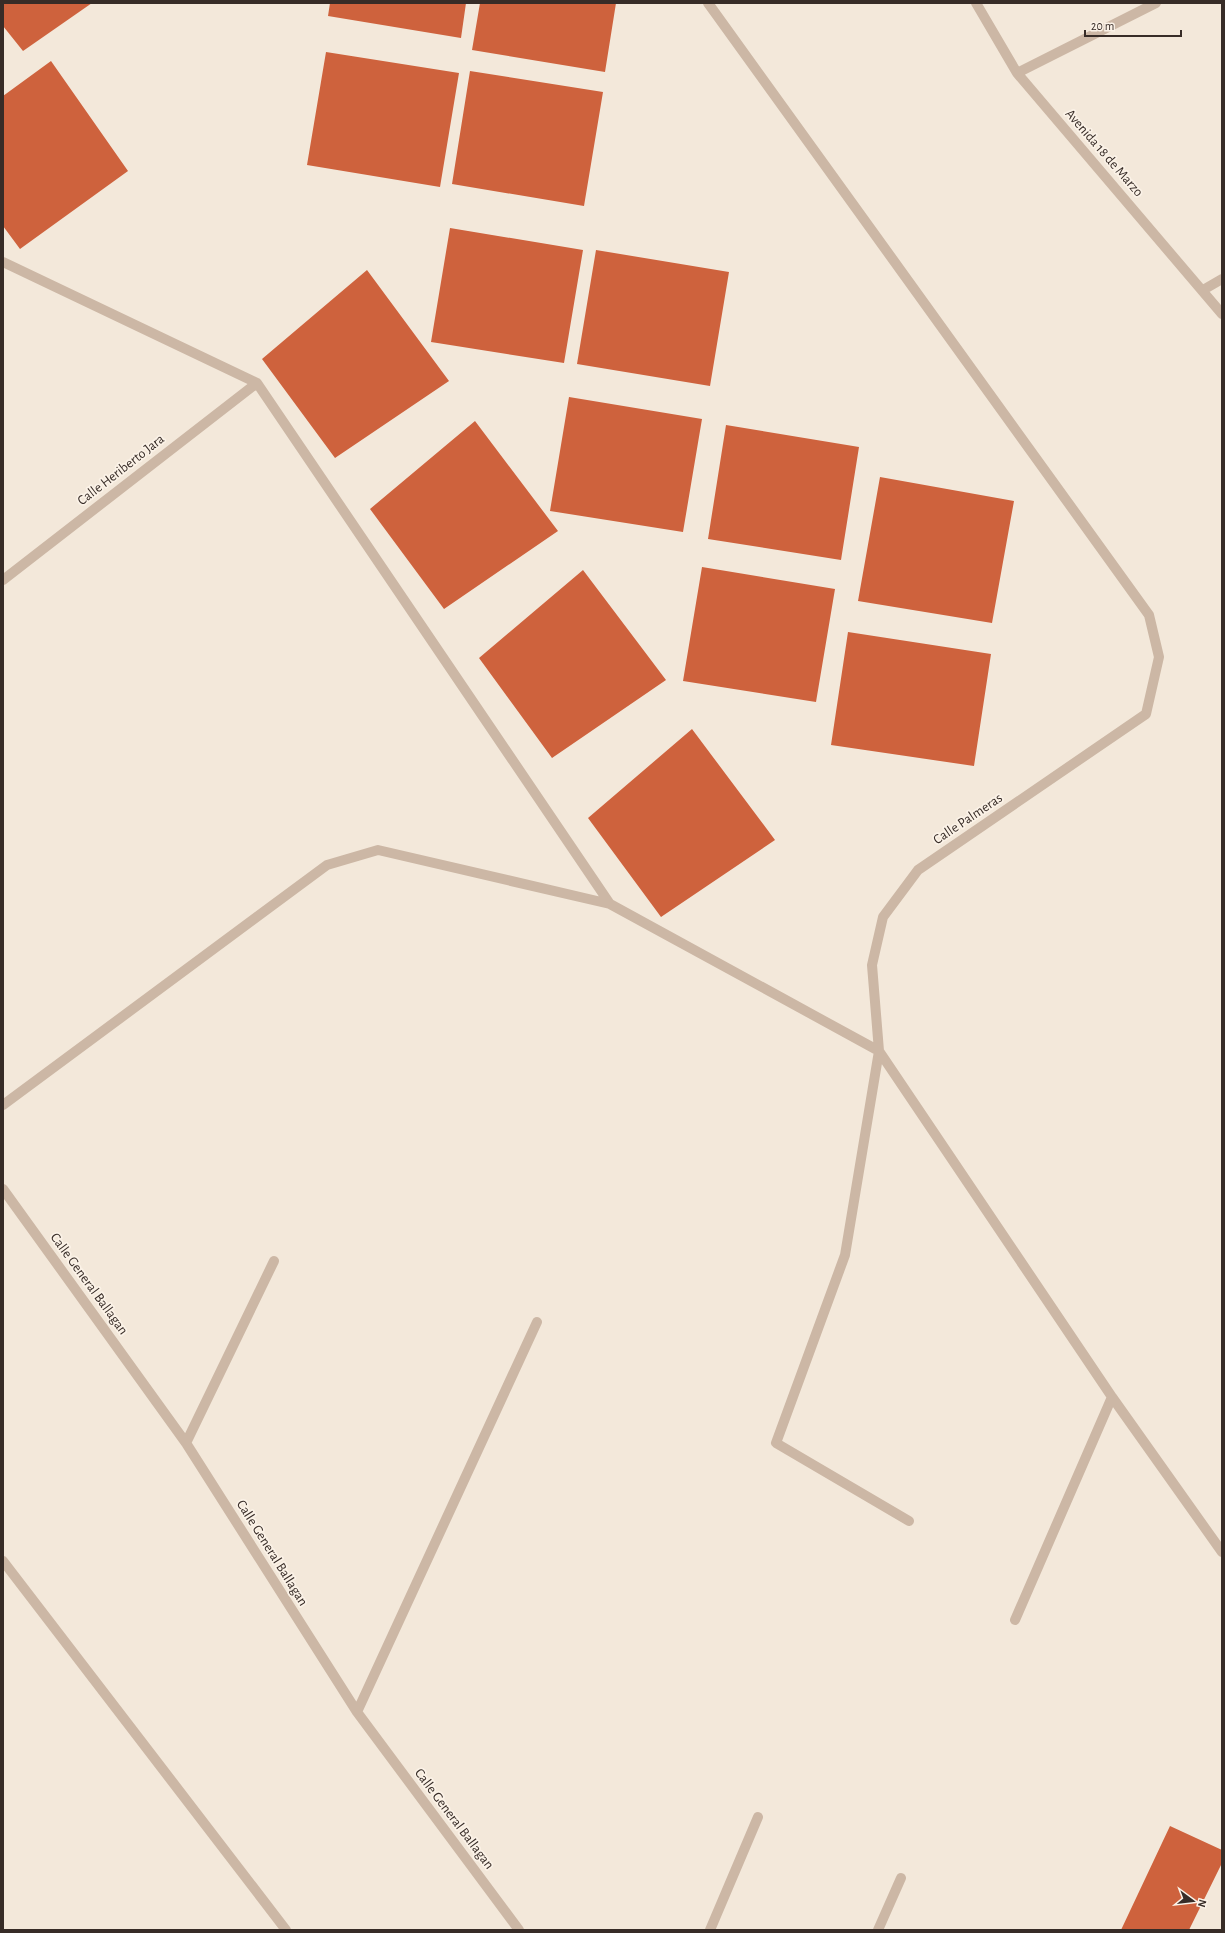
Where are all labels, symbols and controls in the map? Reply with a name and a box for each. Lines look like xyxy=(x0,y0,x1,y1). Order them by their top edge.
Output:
scale bar xyxy=(1085,12,1181,38)
text: 20 m xyxy=(1091,20,1114,32)
street label: Avenida 18 de Marzo xyxy=(1062,107,1146,199)
street label: Calle Heriberto Jara xyxy=(75,432,167,508)
street label: Calle Palmeras xyxy=(931,791,1005,847)
street label: Calle General Ballagan xyxy=(48,1231,130,1337)
street label: Calle General Ballagan xyxy=(234,1498,310,1608)
street label: Calle General Ballagan xyxy=(412,1766,496,1872)
north arrow xyxy=(1173,1881,1213,1921)
text: N xyxy=(1196,1898,1208,1909)

